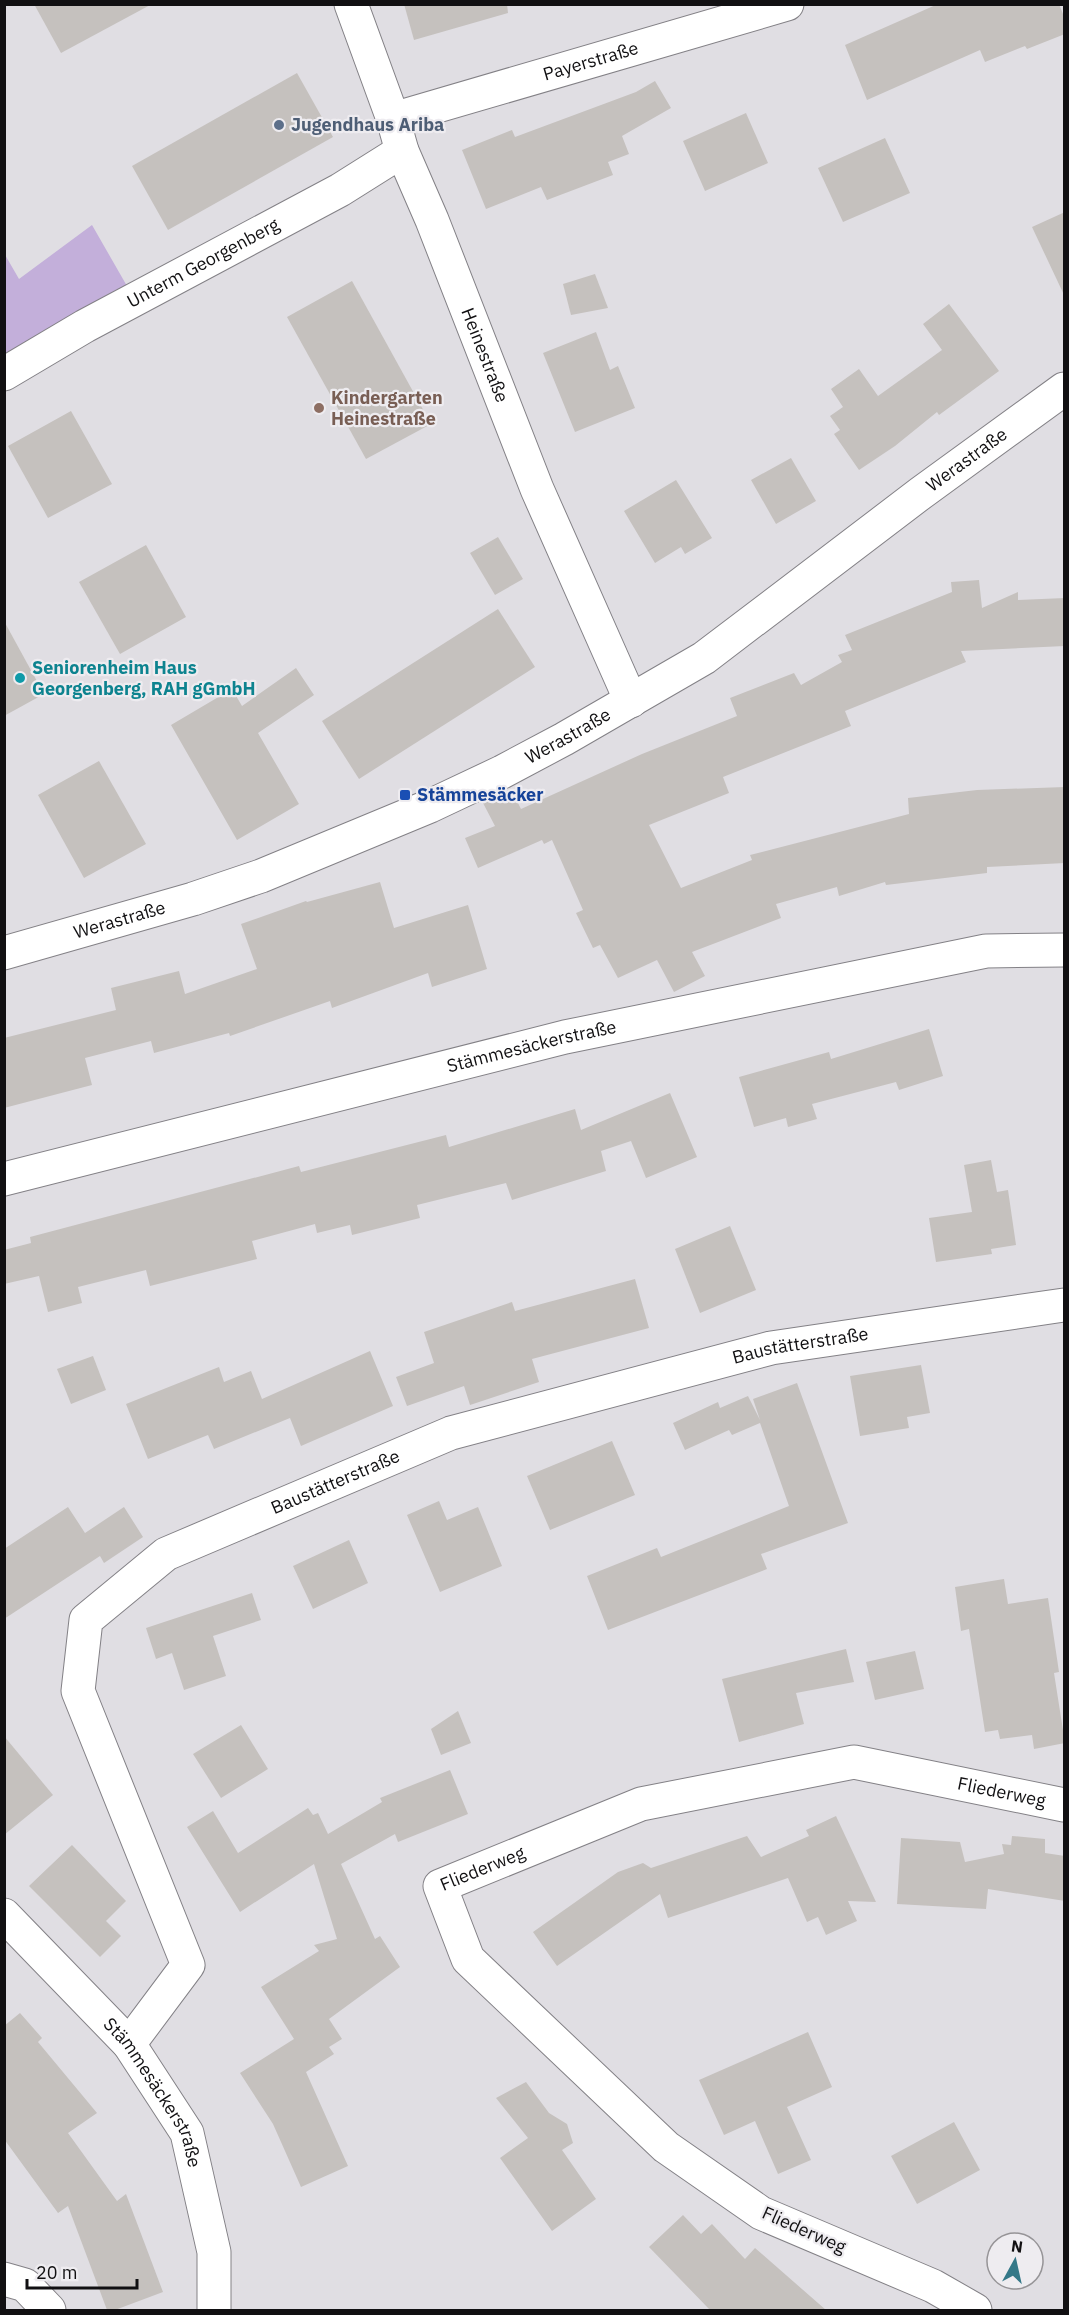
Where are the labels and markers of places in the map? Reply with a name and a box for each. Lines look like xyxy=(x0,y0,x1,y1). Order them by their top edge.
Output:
place label: Jugendhaus Ariba xyxy=(291,113,444,136)
marker: Jugendhaus Ariba xyxy=(272,118,286,132)
place label: Kindergarten Heinestraße xyxy=(331,386,443,430)
marker: Kindergarten Heinestraße xyxy=(312,401,326,415)
place label: Seniorenheim Haus Georgenberg, RAH gGmbH xyxy=(32,656,256,700)
marker: Seniorenheim Haus Georgenberg, RAH gGmbH xyxy=(13,671,27,685)
place label: Stämmesäcker xyxy=(417,783,544,806)
marker: Stämmesäcker xyxy=(398,788,412,802)

